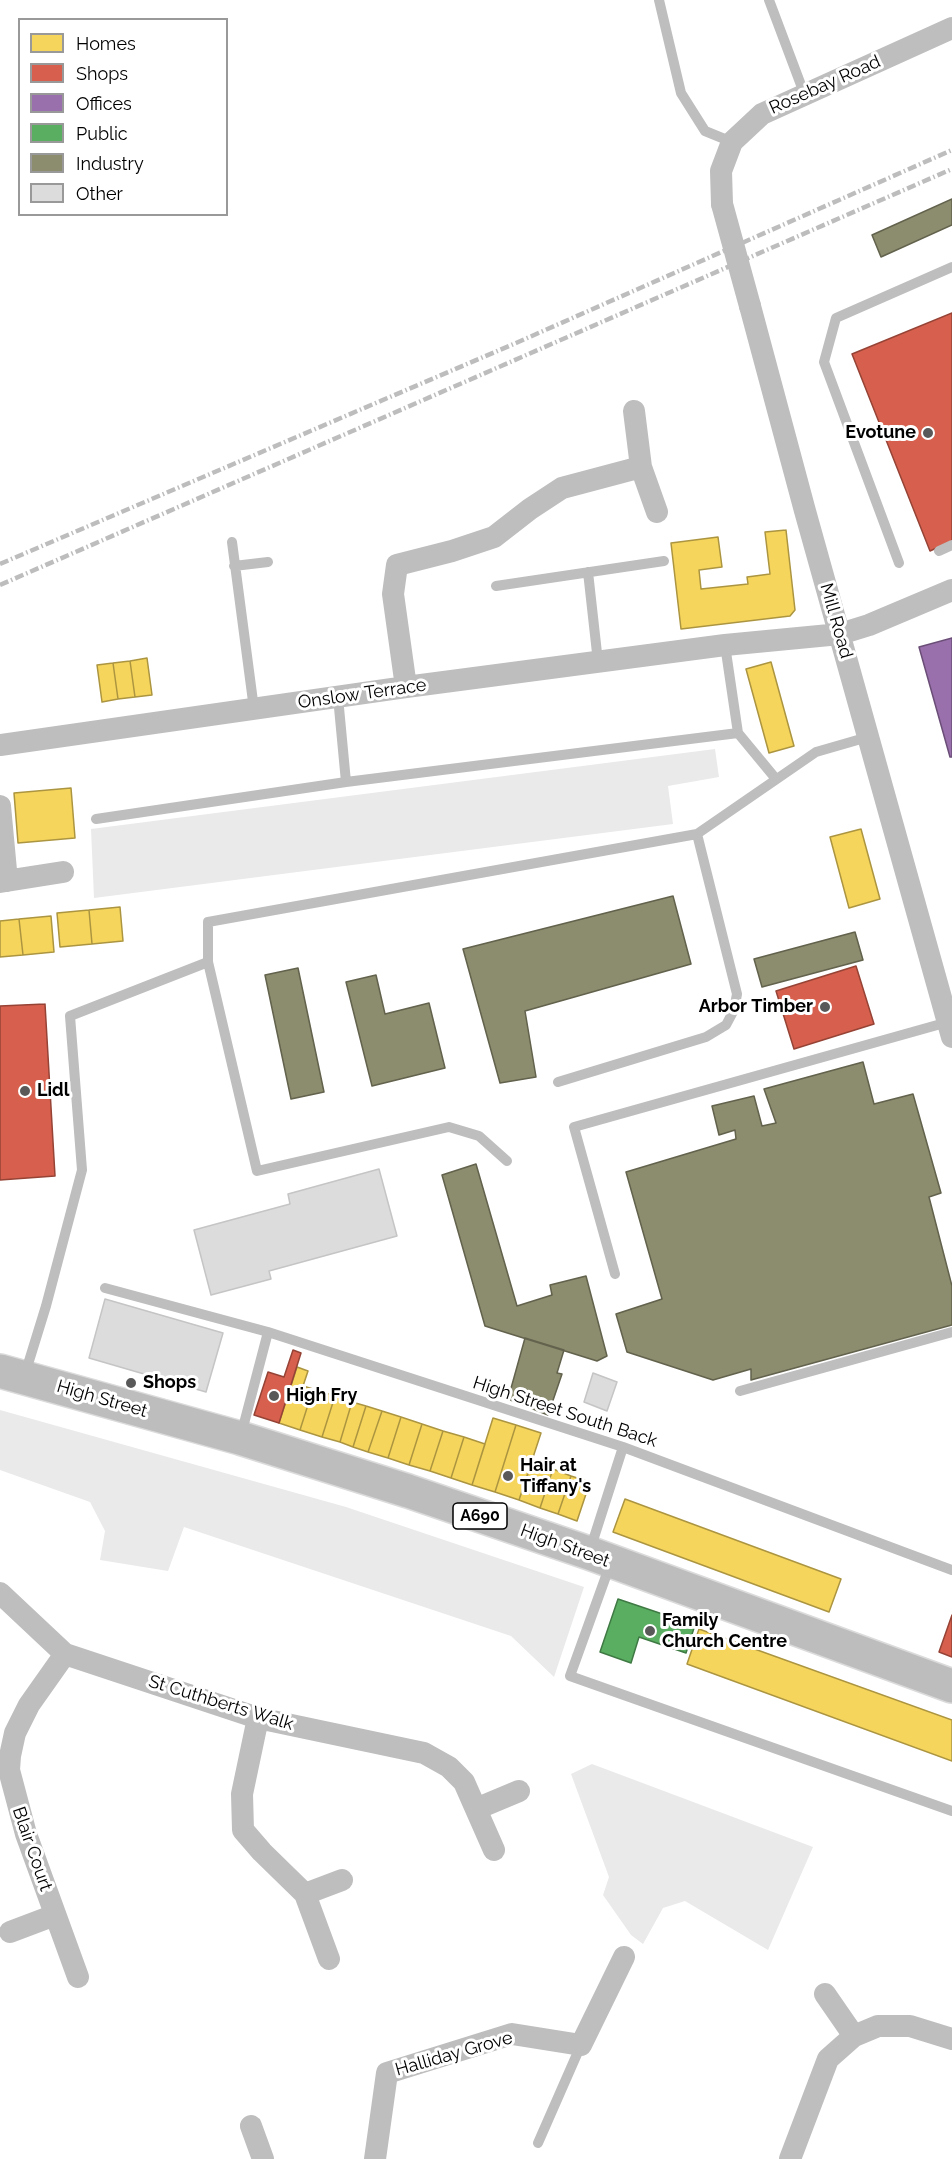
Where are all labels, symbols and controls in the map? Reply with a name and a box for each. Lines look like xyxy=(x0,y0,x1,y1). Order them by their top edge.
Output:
legend xyxy=(18,18,228,216)
text: Homes xyxy=(76,33,136,54)
street label: Rosebay Road xyxy=(766,51,884,119)
text: Shops xyxy=(76,63,128,84)
text: Offices xyxy=(76,93,132,114)
text: Public xyxy=(76,123,128,144)
text: Industry xyxy=(76,153,144,174)
text: Other xyxy=(76,183,123,204)
place label: Evotune xyxy=(845,422,916,444)
marker: Evotune xyxy=(921,426,935,440)
street label: Mill Road xyxy=(815,581,857,661)
street label: Onslow Terrace xyxy=(296,674,428,714)
place label: Arbor Timber xyxy=(699,996,813,1018)
marker: Arbor Timber xyxy=(818,1000,832,1014)
place label: Lidl xyxy=(37,1080,69,1102)
marker: Lidl xyxy=(18,1084,32,1098)
place label: Shops xyxy=(143,1372,196,1394)
street label: High Street South Back xyxy=(470,1372,660,1452)
street label: High Street xyxy=(54,1376,150,1422)
marker: Shops xyxy=(124,1376,138,1390)
place label: High Fry xyxy=(286,1385,357,1407)
marker: High Fry xyxy=(267,1389,281,1403)
place label: Hair at Tiffany's xyxy=(520,1455,591,1498)
marker: Hair at Tiffany's xyxy=(501,1469,515,1483)
road number: A690 xyxy=(453,1503,507,1529)
street label: High Street xyxy=(517,1520,613,1572)
place label: Family Church Centre xyxy=(662,1610,787,1652)
marker: Family Church Centre xyxy=(643,1624,657,1638)
street label: St Cuthberts Walk xyxy=(146,1671,296,1735)
street label: Blair Court xyxy=(8,1804,56,1894)
street label: Halliday Grove xyxy=(393,2027,515,2081)

